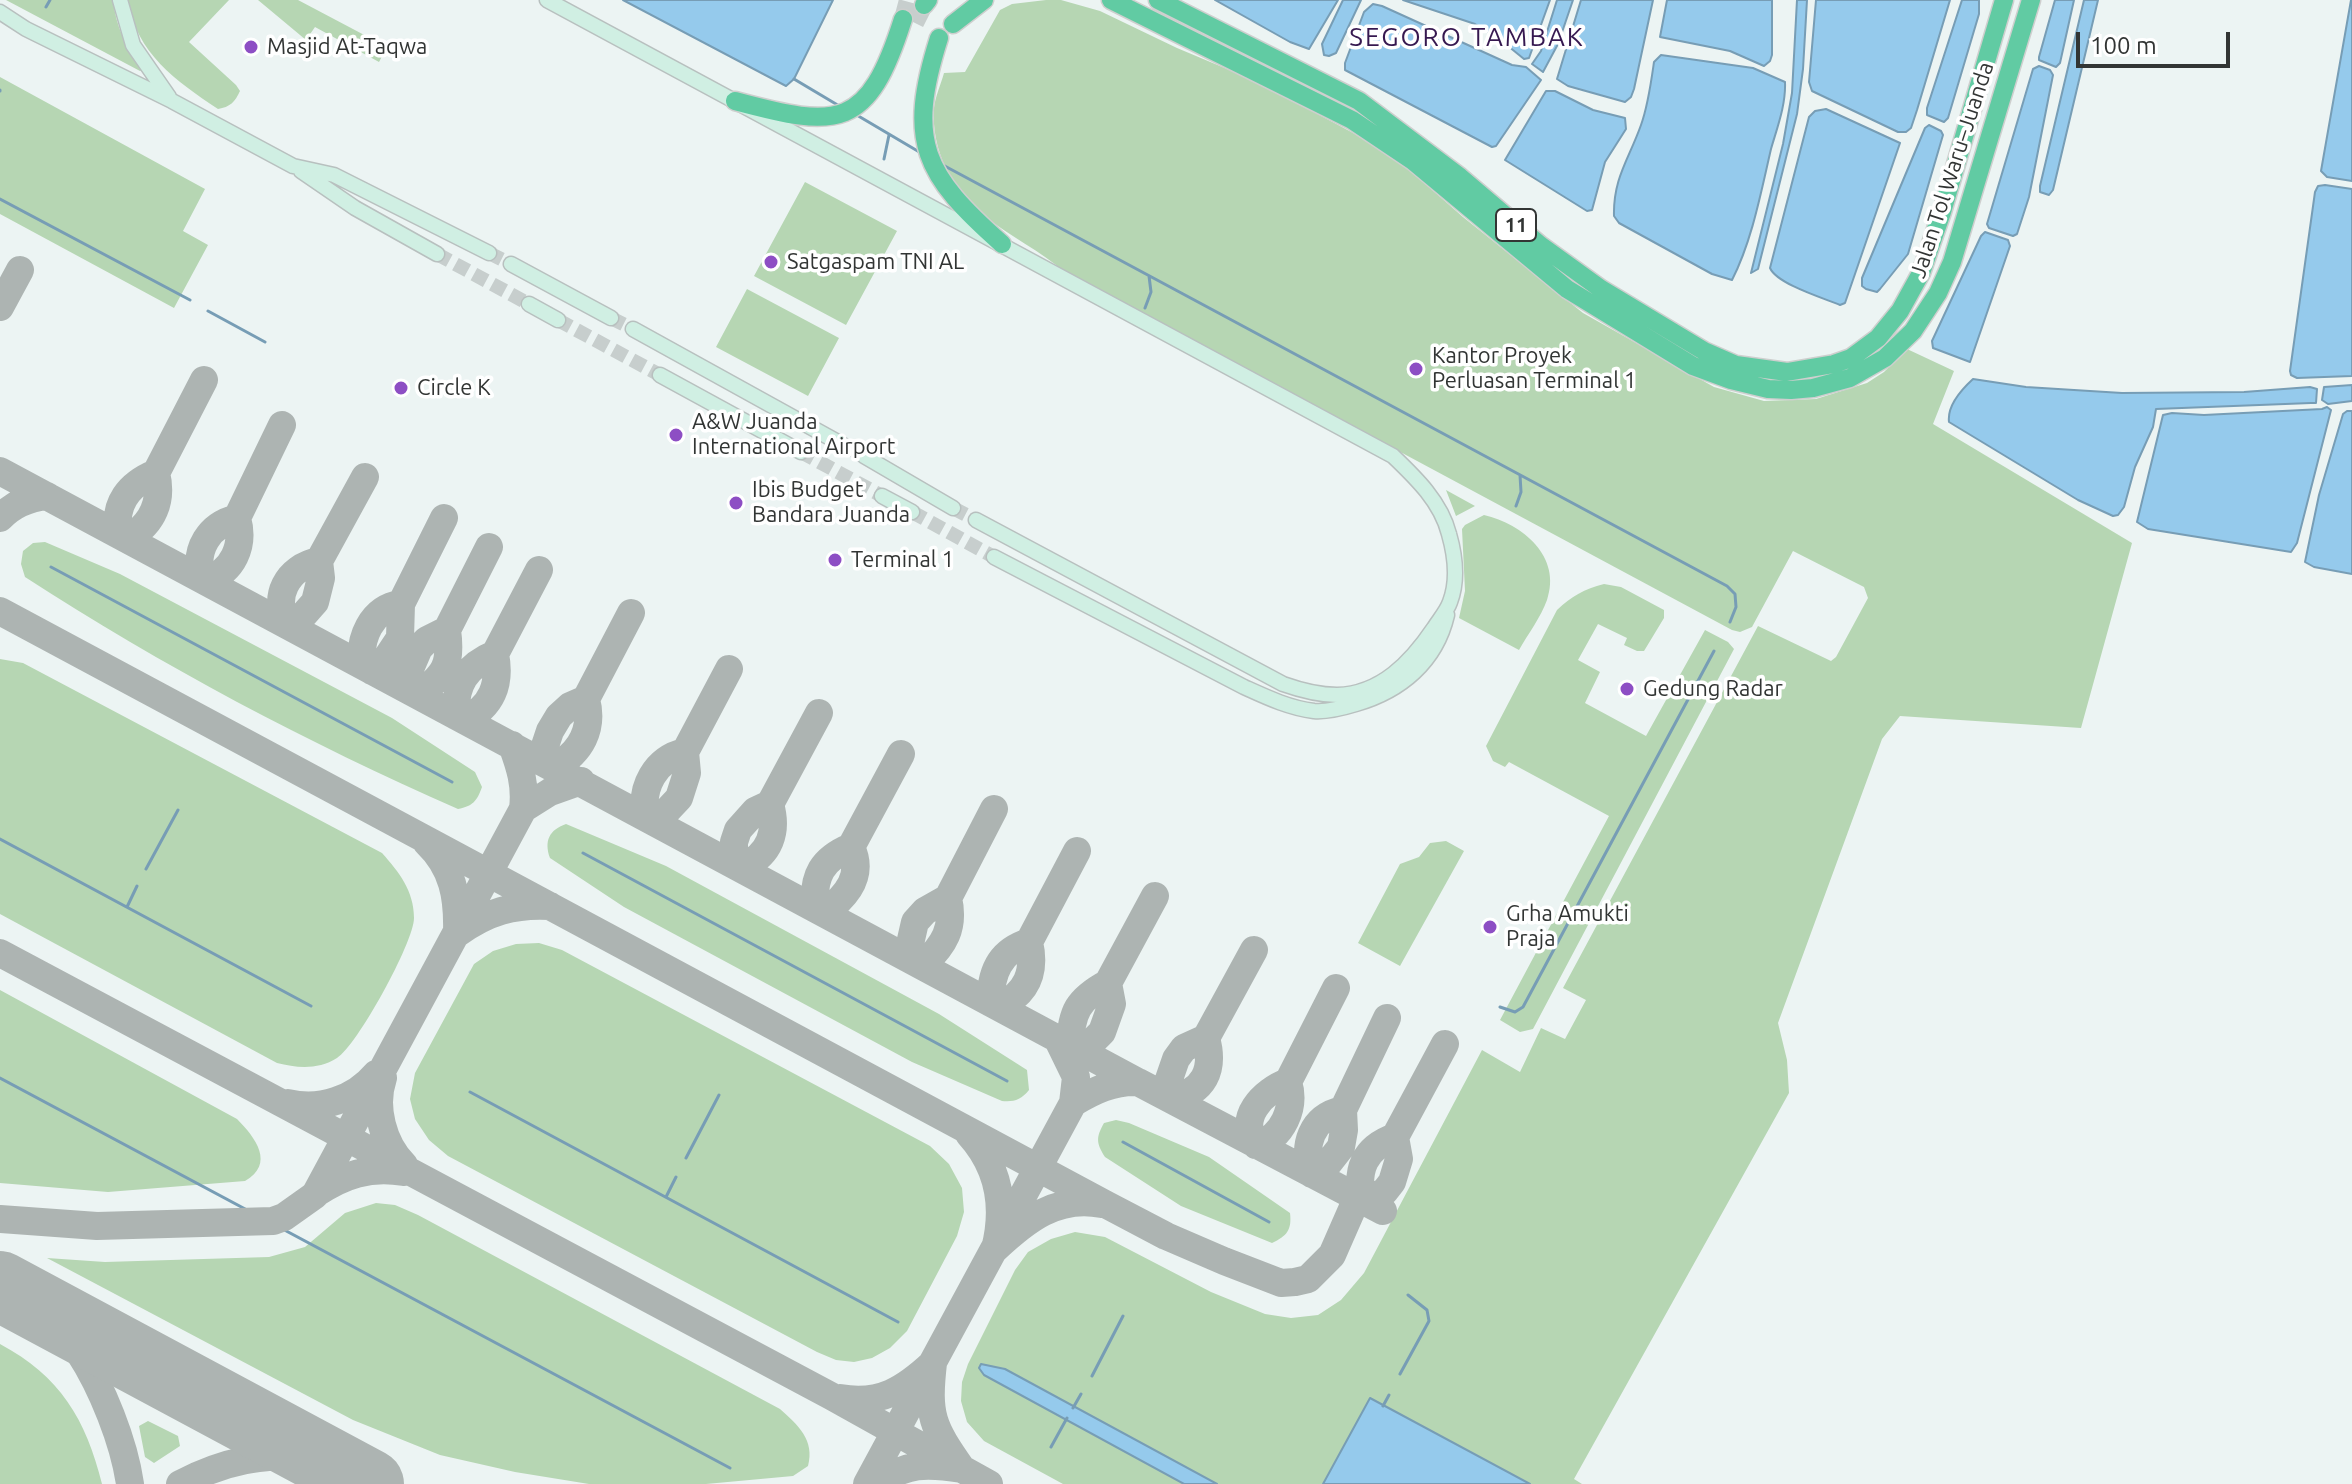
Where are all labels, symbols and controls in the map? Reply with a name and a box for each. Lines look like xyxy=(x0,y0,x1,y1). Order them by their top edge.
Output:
scale bar xyxy=(2080,16,2234,66)
district label: SEGORO TAMBAK xyxy=(1349,21,1585,53)
text: 100 m xyxy=(2090,32,2157,59)
place label: Masjid At-Taqwa xyxy=(267,34,427,60)
marker: Masjid At-Taqwa xyxy=(242,38,260,56)
street label: Jalan Tol Waru–Juanda xyxy=(1905,59,1999,281)
road number: 11 xyxy=(1496,209,1536,241)
place label: Satgaspam TNI AL xyxy=(787,249,964,275)
marker: Satgaspam TNI AL xyxy=(762,253,780,271)
place label: Kantor Proyek Perluasan Terminal 1 xyxy=(1432,343,1636,394)
marker: Kantor Proyek Perluasan Terminal 1 xyxy=(1407,360,1425,378)
place label: Circle K xyxy=(417,375,491,401)
marker: Circle K xyxy=(392,379,410,397)
place label: A&W Juanda International Airport xyxy=(692,409,895,460)
marker: A&W Juanda International Airport xyxy=(667,426,685,444)
place label: Ibis Budget Bandara Juanda xyxy=(752,477,910,528)
marker: Ibis Budget Bandara Juanda xyxy=(727,494,745,512)
place label: Terminal 1 xyxy=(851,547,954,573)
marker: Terminal 1 xyxy=(826,551,844,569)
place label: Gedung Radar xyxy=(1643,676,1783,702)
marker: Gedung Radar xyxy=(1618,680,1636,698)
place label: Grha Amukti Praja xyxy=(1506,901,1629,952)
marker: Grha Amukti Praja xyxy=(1481,918,1499,936)

